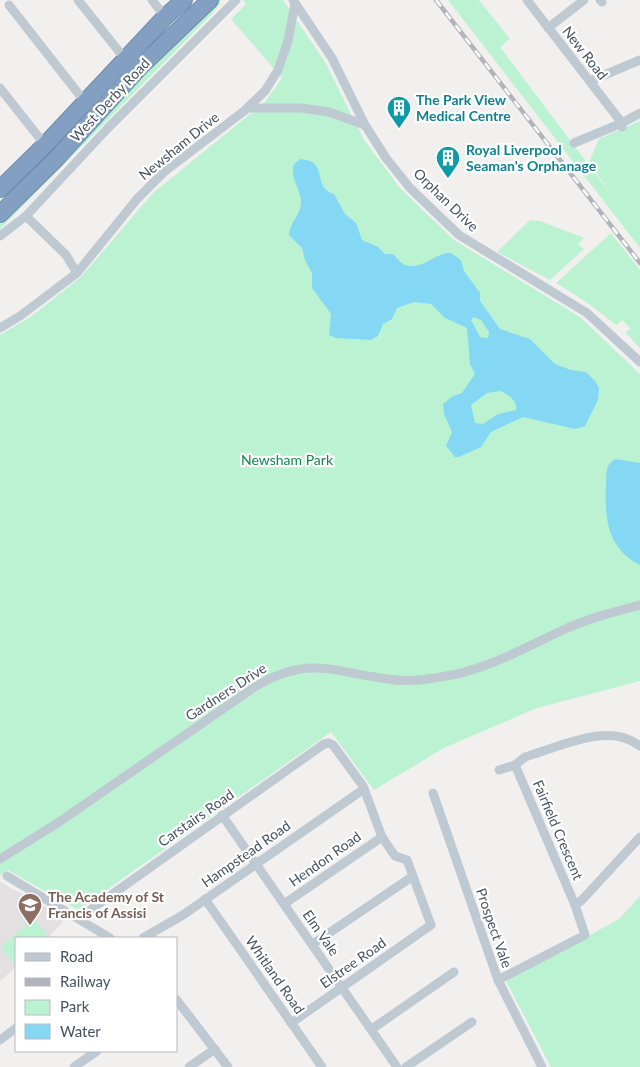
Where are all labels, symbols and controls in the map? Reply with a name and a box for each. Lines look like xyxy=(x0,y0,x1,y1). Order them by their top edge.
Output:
street label: New Road xyxy=(559,23,612,83)
street label: West Derby Road xyxy=(67,54,153,145)
place label: The Park View Medical Centre xyxy=(416,91,511,124)
building icon: The Park View Medical Centre xyxy=(386,95,412,129)
street label: Newsham Drive xyxy=(135,108,222,183)
place label: Royal Liverpool Seaman's Orphanage xyxy=(466,141,597,174)
building icon: Royal Liverpool Seaman's Orphanage xyxy=(435,145,461,179)
street label: Orphan Drive xyxy=(410,165,482,235)
park label: Newsham Park xyxy=(241,451,334,468)
street label: Gardners Drive xyxy=(182,659,269,724)
street label: Fairfield Crescent xyxy=(530,777,587,882)
street label: Carstairs Road xyxy=(155,785,237,850)
street label: Hampstead Road xyxy=(198,817,293,891)
street label: Hendon Road xyxy=(285,828,364,890)
street label: Prospect Vale xyxy=(473,886,516,970)
place label: The Academy of St Francis of Assisi xyxy=(48,888,165,921)
school or university icon: The Academy of St Francis of Assisi xyxy=(17,892,43,926)
street label: Elm Vale xyxy=(300,907,343,959)
street label: Whitland Road xyxy=(242,932,309,1017)
street label: Elstree Road xyxy=(316,934,389,992)
legend xyxy=(15,937,178,1052)
text: Road xyxy=(60,947,93,965)
text: Railway xyxy=(60,972,111,990)
text: Park xyxy=(60,997,90,1015)
text: Water xyxy=(60,1022,101,1040)

